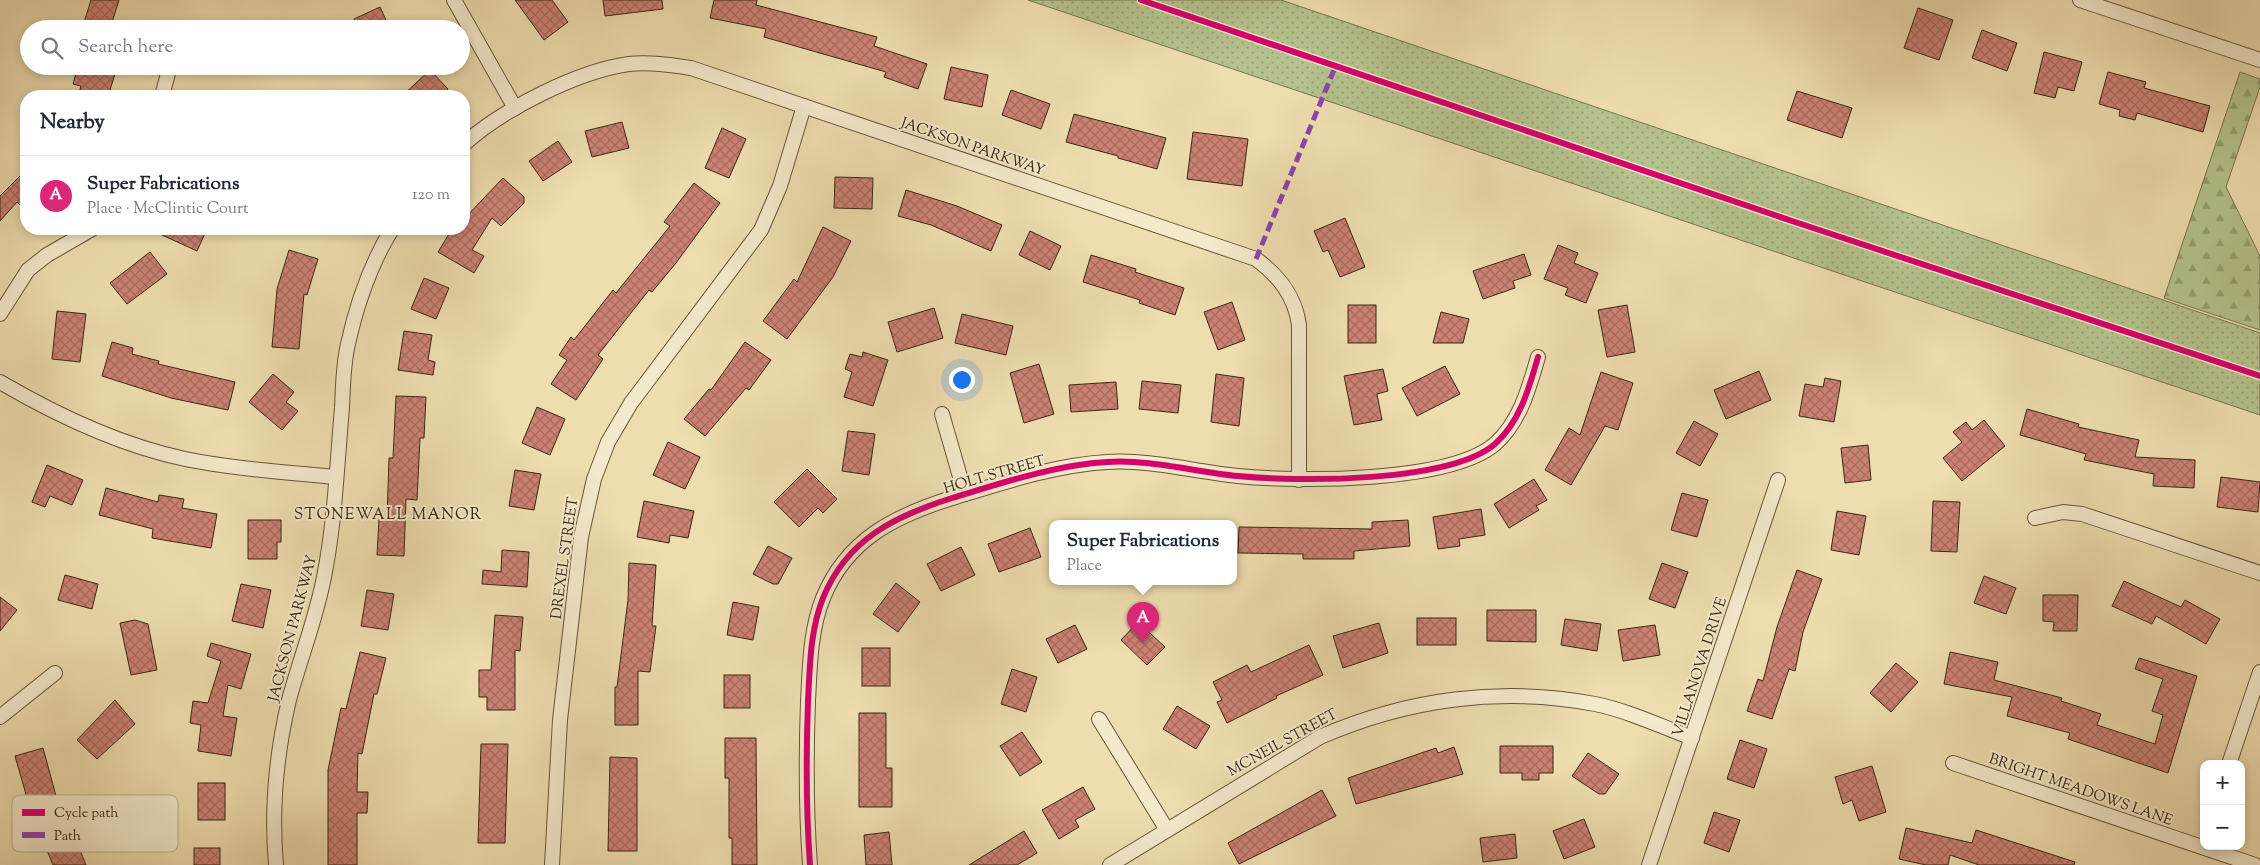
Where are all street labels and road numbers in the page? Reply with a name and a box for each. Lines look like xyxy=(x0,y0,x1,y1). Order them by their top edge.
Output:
street label: JACKSON PARKWAY xyxy=(897,113,1048,182)
street label: HOLT STREET xyxy=(941,451,1048,500)
street label: DREXEL STREET xyxy=(547,495,585,621)
street label: JACKSON PARKWAY xyxy=(264,552,323,705)
street label: VILLANOVA DRIVE xyxy=(1668,595,1733,740)
street label: MCNEIL STREET xyxy=(1224,704,1342,782)
street label: BRIGHT MEADOWS LANE xyxy=(1986,749,2175,832)

